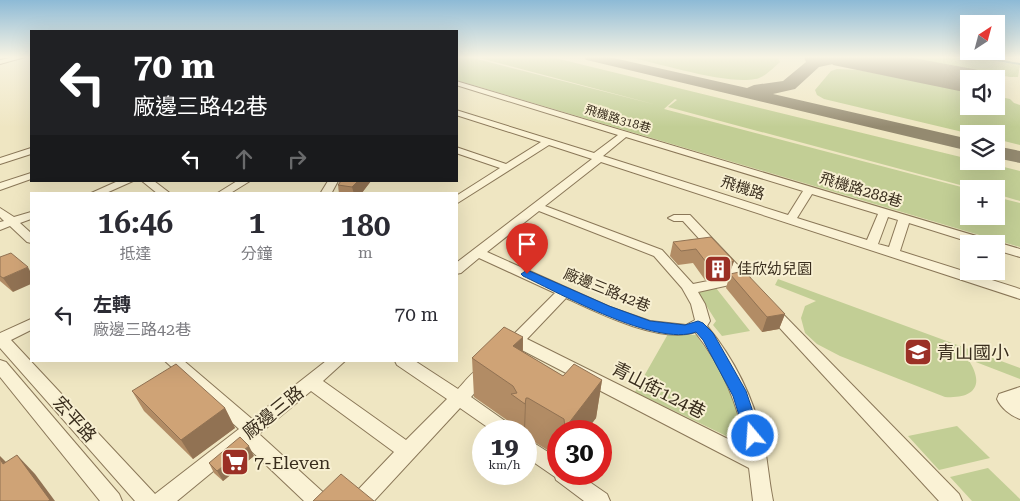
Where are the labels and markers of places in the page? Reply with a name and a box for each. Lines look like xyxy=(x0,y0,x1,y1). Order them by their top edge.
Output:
pin xyxy=(506,223,548,274)
building icon: 佳欣幼兒園 xyxy=(703,254,733,284)
place label: 佳欣幼兒園 xyxy=(737,260,812,278)
school or university icon: 青山國小 xyxy=(903,337,933,367)
place label: 青山國小 xyxy=(937,342,1009,363)
supermarket icon: 7-Eleven xyxy=(220,447,250,477)
place label: 7-Eleven xyxy=(254,452,331,473)

